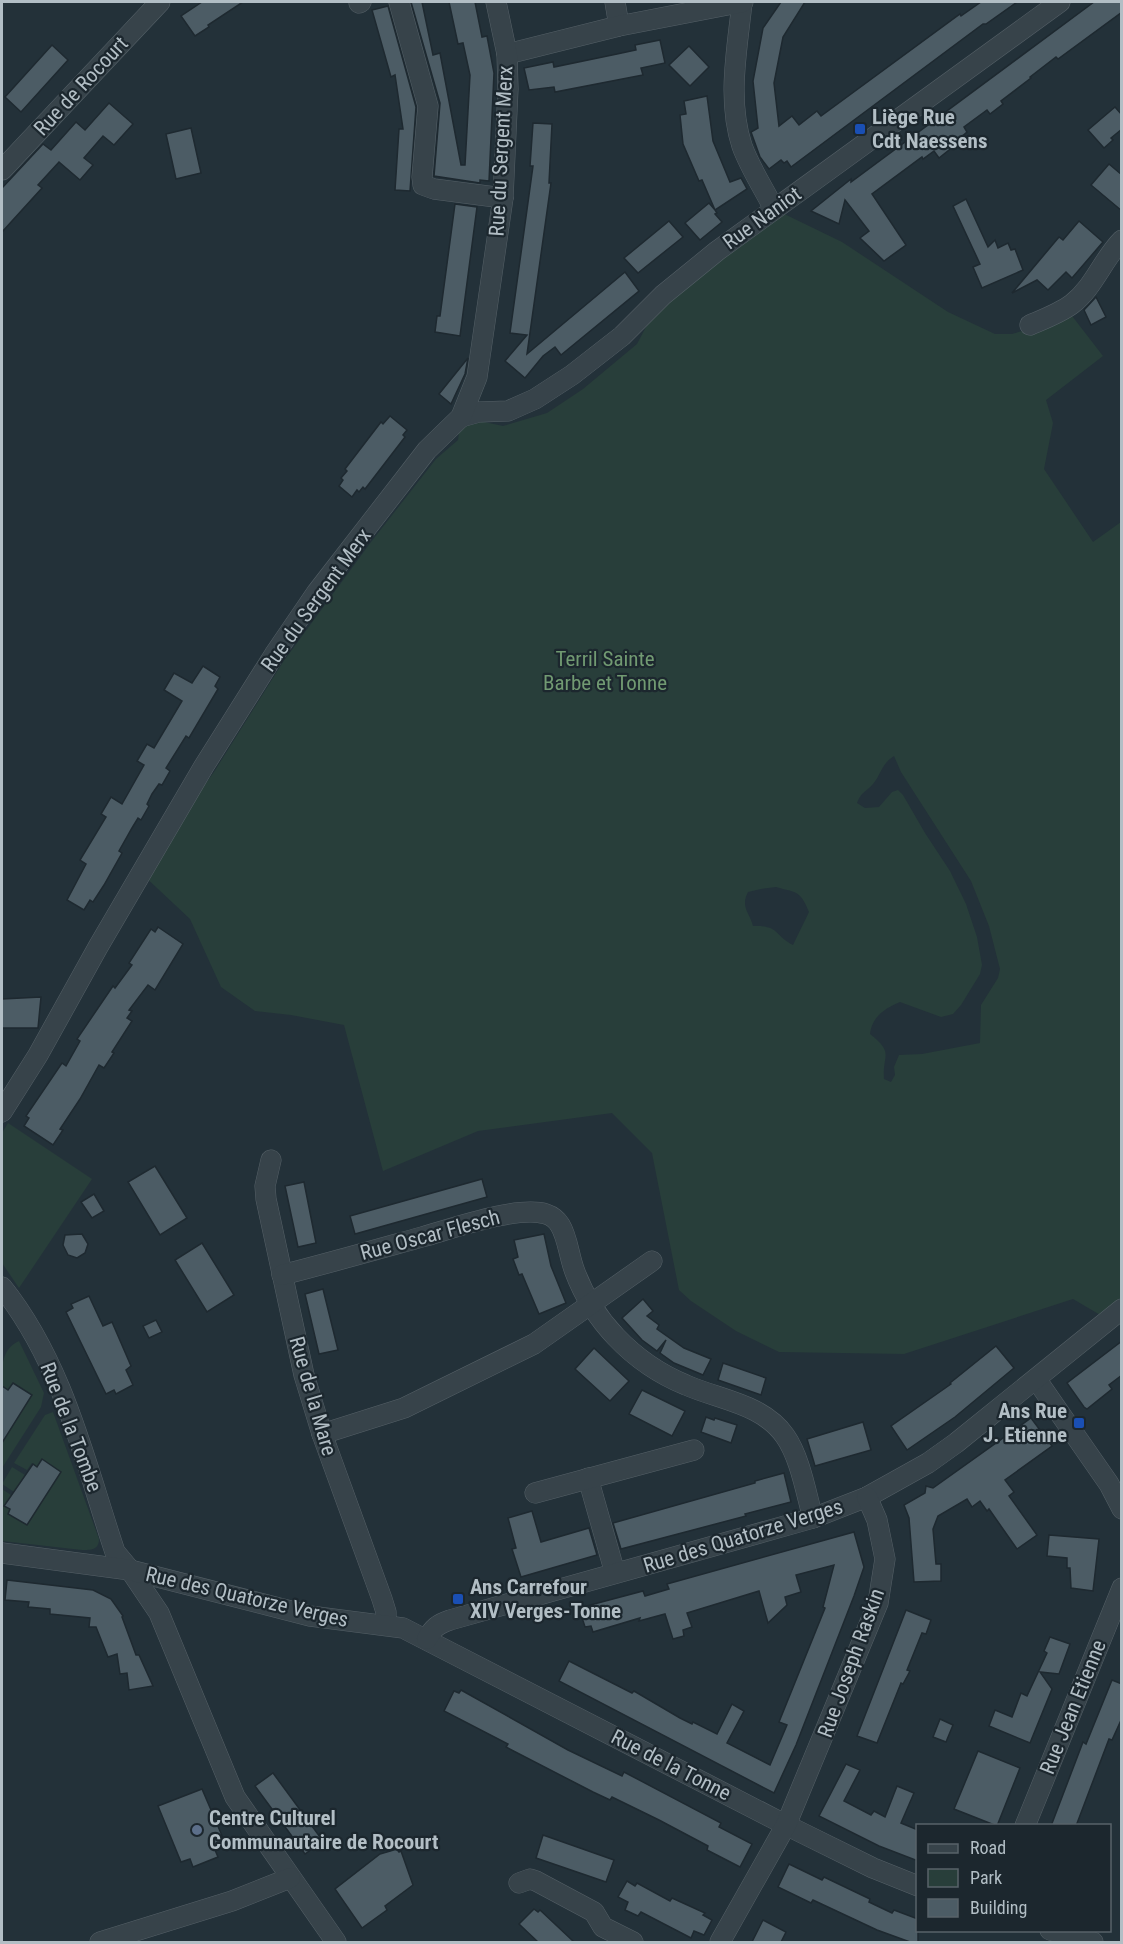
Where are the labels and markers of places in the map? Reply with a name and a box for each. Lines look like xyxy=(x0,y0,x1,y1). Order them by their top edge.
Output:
place label: Liège Rue Cdt Naessens xyxy=(872,105,987,153)
marker: Liège Rue Cdt Naessens xyxy=(853,122,867,136)
place label: Ans Rue J. Etienne xyxy=(983,1399,1067,1447)
marker: Ans Rue J. Etienne xyxy=(1072,1416,1086,1430)
place label: Ans Carrefour XIV Verges-Tonne xyxy=(470,1575,621,1623)
marker: Ans Carrefour XIV Verges-Tonne xyxy=(451,1592,465,1606)
place label: Centre Culturel Communautaire de Rocourt xyxy=(209,1806,438,1854)
marker: Centre Culturel Communautaire de Rocourt xyxy=(190,1823,204,1837)

